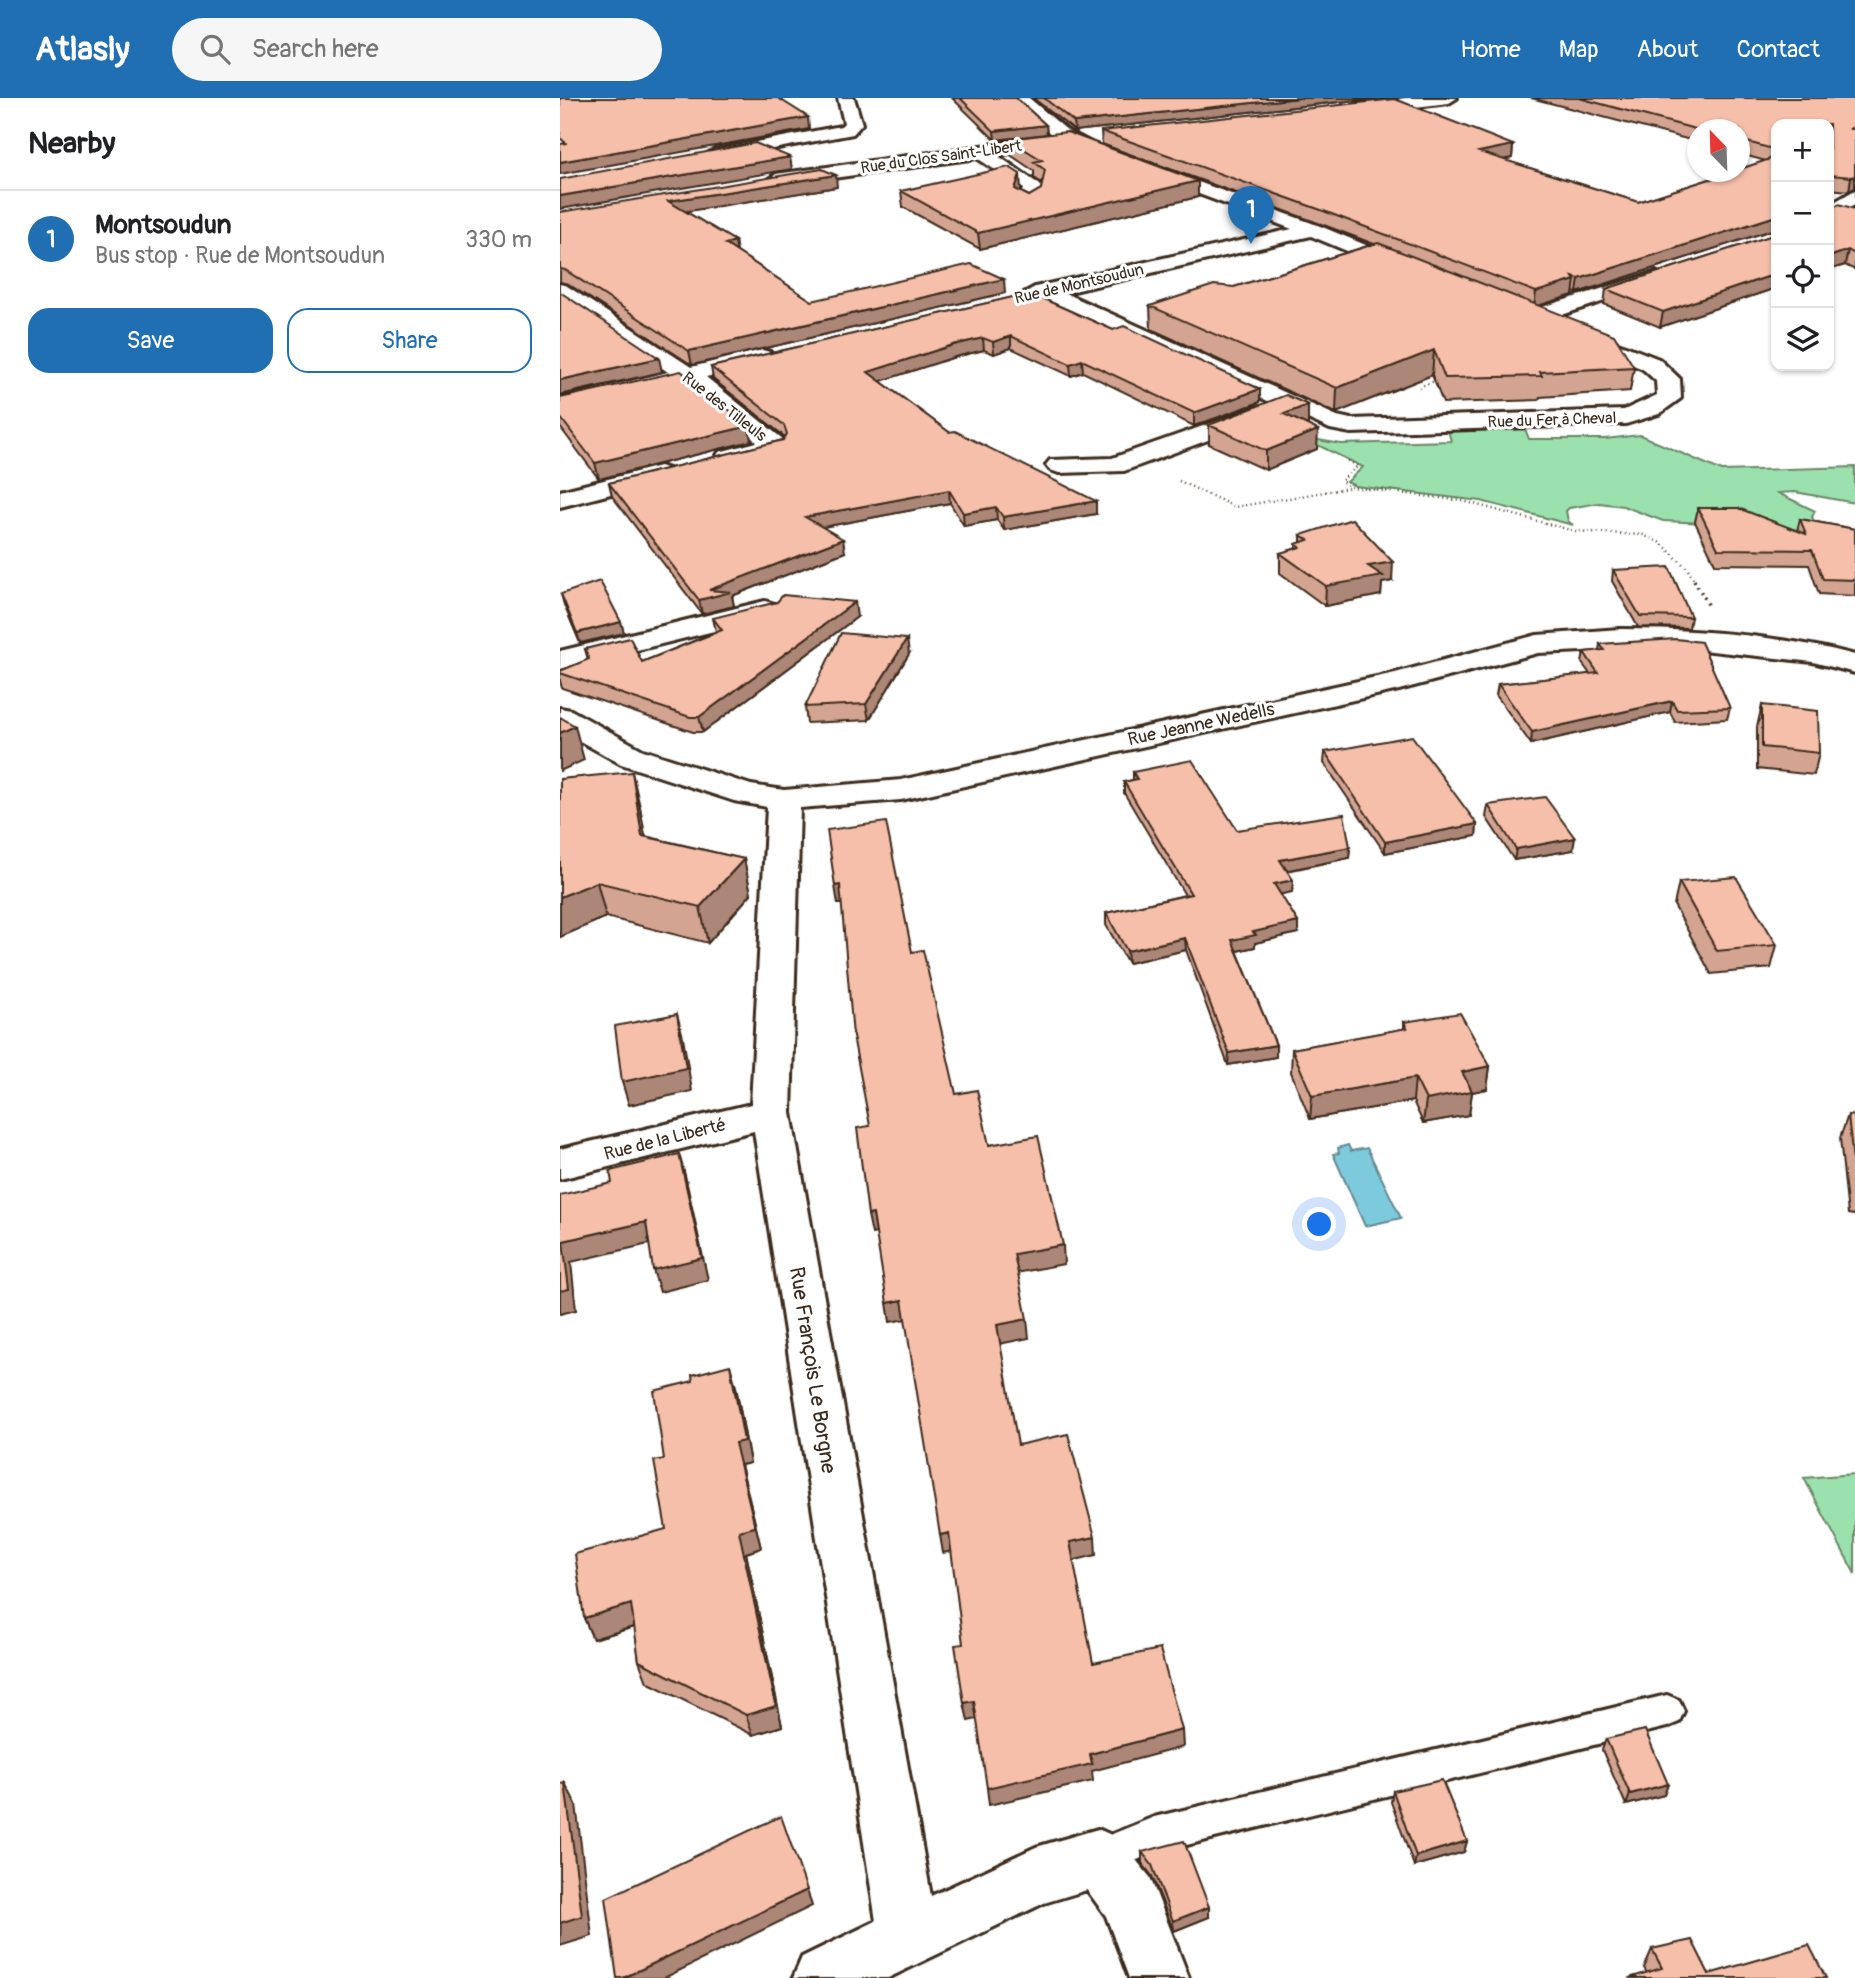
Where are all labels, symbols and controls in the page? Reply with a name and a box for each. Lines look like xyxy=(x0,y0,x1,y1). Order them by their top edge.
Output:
search box xyxy=(172,18,662,81)
text: Atlasly xyxy=(35,29,130,70)
icon: search xyxy=(196,30,234,68)
text: Search here xyxy=(252,33,379,65)
text: Home xyxy=(1460,35,1521,64)
text: Map xyxy=(1559,35,1599,64)
text: About xyxy=(1637,35,1699,64)
text: Contact xyxy=(1737,35,1820,64)
north arrow xyxy=(1687,119,1750,182)
map controls xyxy=(1771,119,1834,371)
button: + xyxy=(1771,119,1834,182)
text: Nearby xyxy=(28,125,115,162)
street label: Rue du Clos Saint-Libert xyxy=(859,136,1023,178)
button: − xyxy=(1771,182,1834,245)
pin: 1 xyxy=(1228,186,1274,244)
text: Montsoudun xyxy=(95,209,232,241)
text: 1 xyxy=(47,225,56,254)
text: 330 m xyxy=(465,225,532,254)
text: Bus stop · Rue de Montsoudun xyxy=(95,241,385,270)
button: locate xyxy=(1771,245,1834,308)
street label: Rue de Montsoudun xyxy=(1013,259,1146,309)
button: Save xyxy=(28,308,273,373)
button: Share xyxy=(287,308,532,373)
button: layers xyxy=(1771,308,1834,371)
street label: Rue des Tilleuls xyxy=(678,368,771,446)
street label: Rue du Fer à Cheval xyxy=(1487,408,1617,432)
street label: Rue Jeanne Wedells xyxy=(1126,698,1277,751)
street label: Rue de la Liberté xyxy=(602,1113,729,1166)
your location xyxy=(1302,1207,1336,1241)
street label: Rue François Le Borgne xyxy=(783,1265,842,1476)

